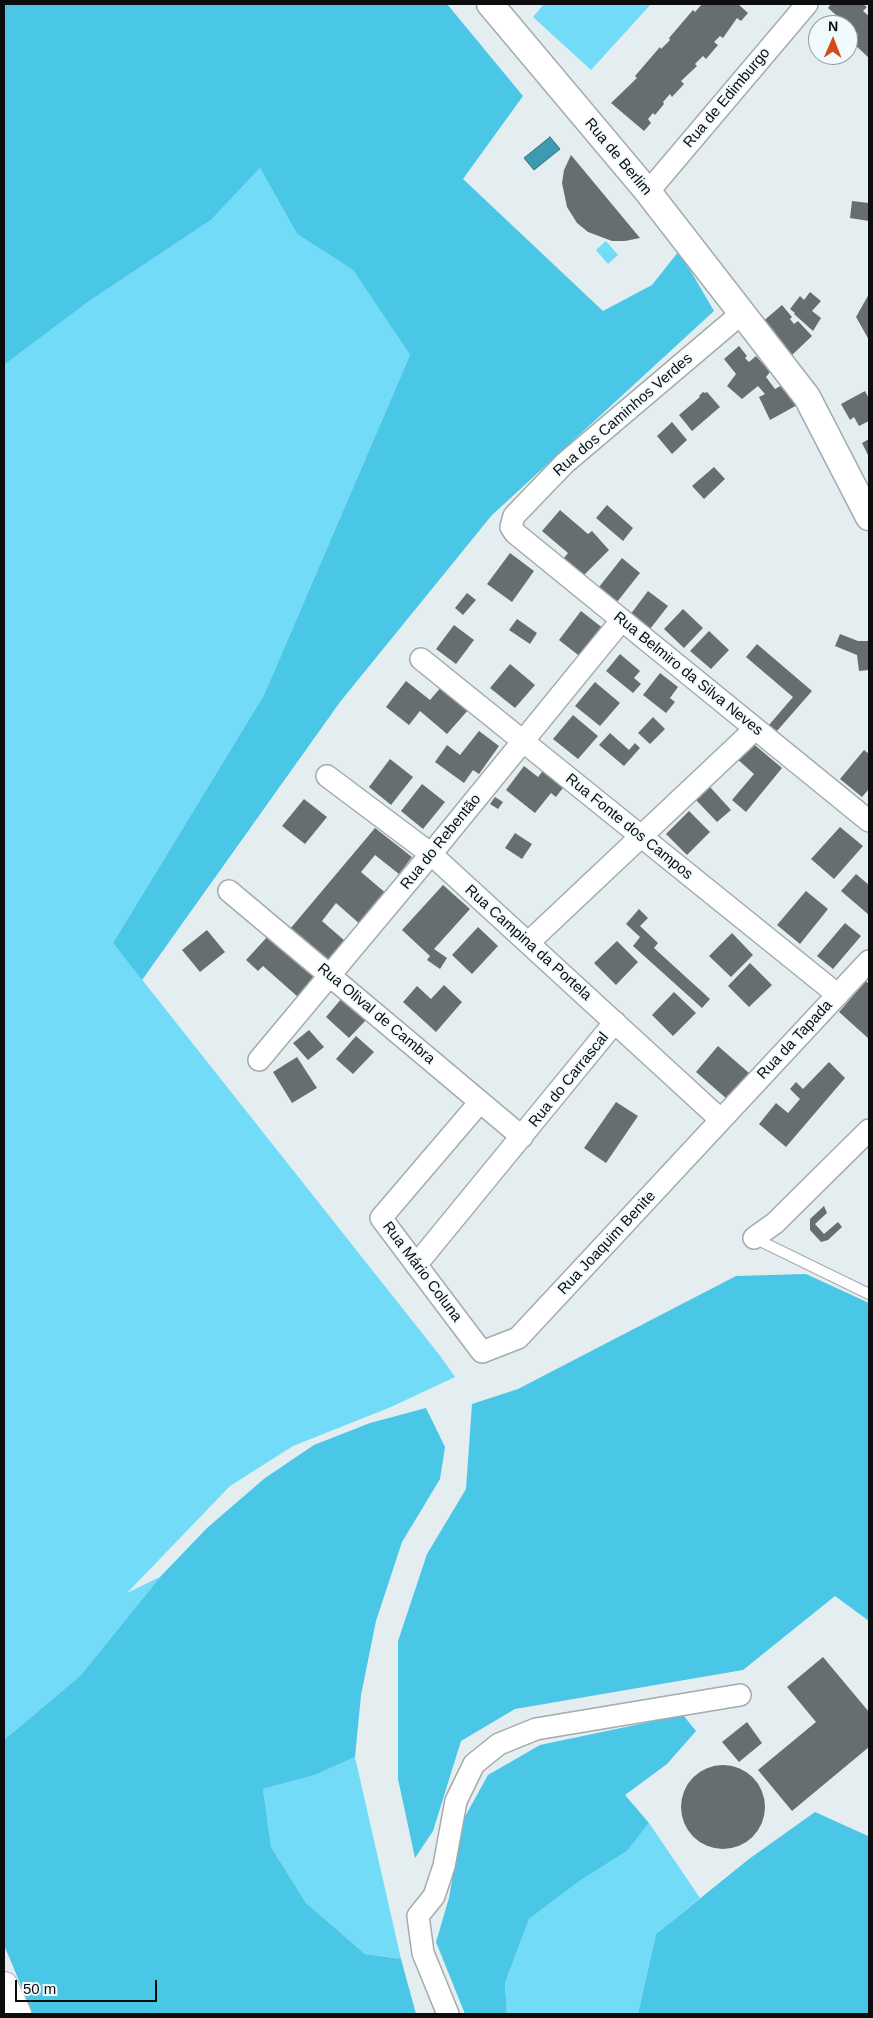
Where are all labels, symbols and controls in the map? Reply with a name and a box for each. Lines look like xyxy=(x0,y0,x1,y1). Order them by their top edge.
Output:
north arrow xyxy=(808,15,858,65)
text: N xyxy=(828,18,838,34)
street label: Rua de Edimburgo xyxy=(680,44,774,152)
street label: Rua de Berlim xyxy=(581,115,655,199)
street label: Rua dos Caminhos Verdes xyxy=(550,350,696,480)
street label: Rua Belmiro da Silva Neves xyxy=(610,608,766,740)
street label: Rua Fonte dos Campos xyxy=(562,770,696,884)
street label: Rua do Rebentão xyxy=(397,791,485,893)
street label: Rua Campina da Portela xyxy=(461,881,595,1005)
street label: Rua Olival de Cambra xyxy=(314,960,438,1068)
street label: Rua da Tapada xyxy=(754,997,836,1083)
street label: Rua do Carrascal xyxy=(525,1029,613,1131)
street label: Rua Joaquim Benite xyxy=(554,1187,660,1299)
street label: Rua Mário Coluna xyxy=(378,1218,466,1326)
scale bar xyxy=(18,1970,160,2002)
text: 50 m xyxy=(23,1980,56,1997)

